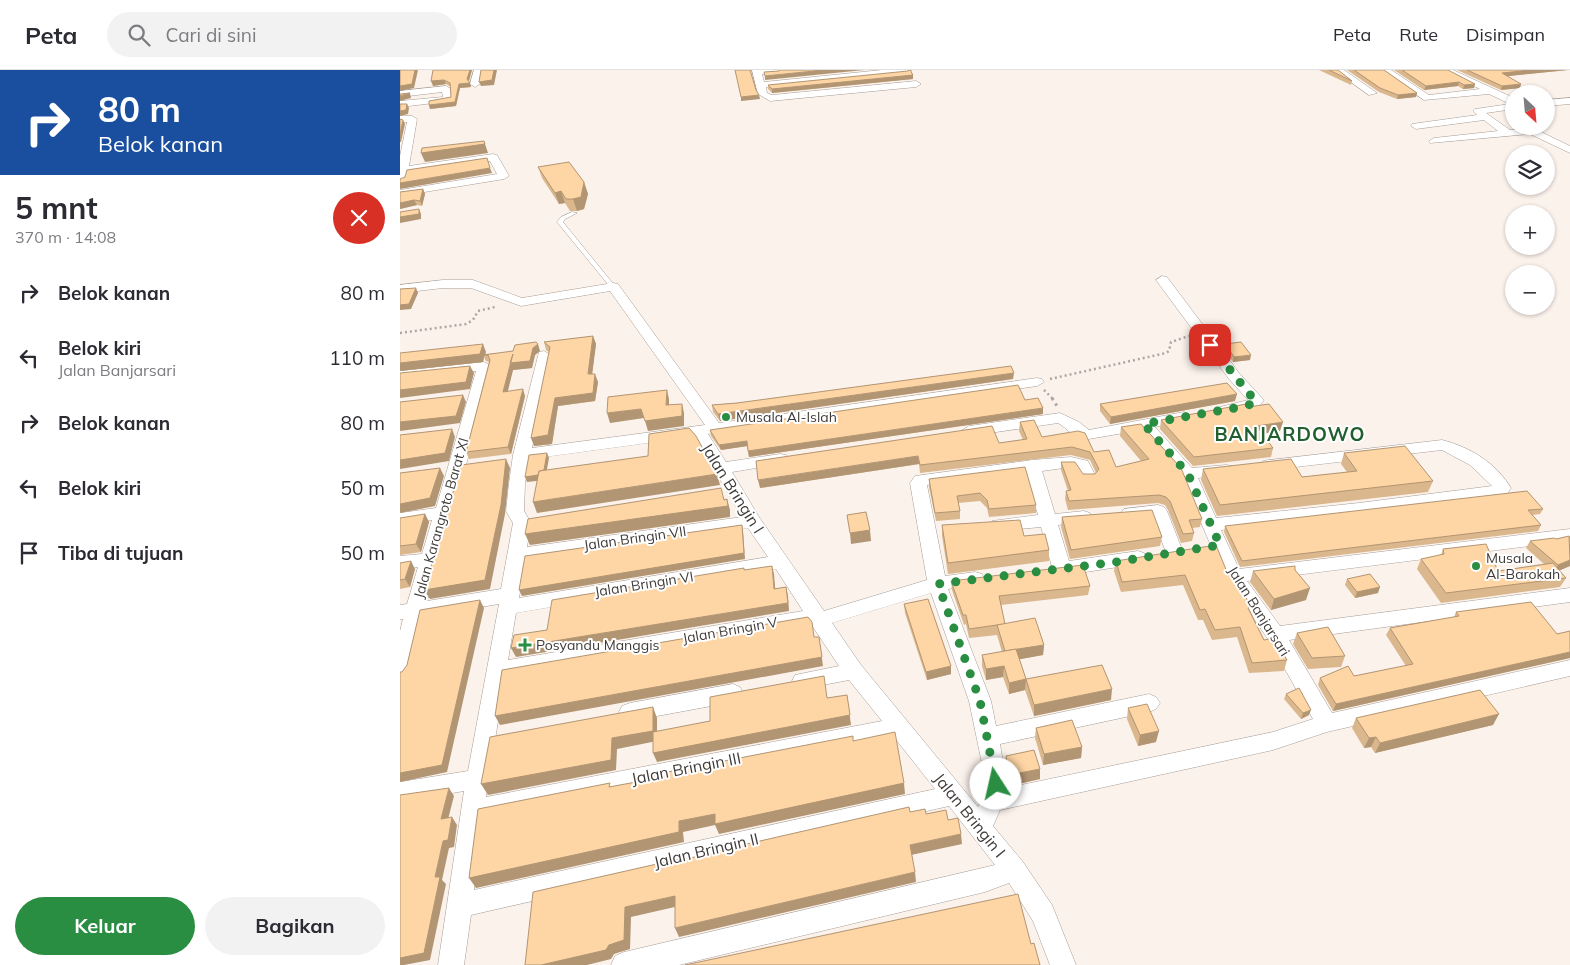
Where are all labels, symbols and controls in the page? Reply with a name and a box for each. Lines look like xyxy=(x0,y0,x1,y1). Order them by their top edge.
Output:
search box xyxy=(107,12,457,57)
text: Peta xyxy=(25,20,77,50)
icon: search xyxy=(125,21,153,49)
text: Cari di sini xyxy=(165,23,256,47)
text: Peta xyxy=(1333,23,1371,46)
text: Rute xyxy=(1399,23,1438,46)
text: Disimpan xyxy=(1466,23,1545,46)
north arrow xyxy=(1505,85,1555,135)
map controls xyxy=(1505,85,1555,315)
text: 80 m xyxy=(98,87,181,131)
icon: right xyxy=(15,90,80,155)
text: Belok kanan xyxy=(98,130,223,158)
button: layers xyxy=(1505,145,1555,195)
text: 5 mnt xyxy=(15,189,98,227)
button: close xyxy=(333,192,385,244)
button: + xyxy=(1505,205,1555,255)
text: 370 m · 14:08 xyxy=(15,227,116,247)
button: − xyxy=(1505,265,1555,315)
icon: right xyxy=(15,279,43,307)
text: Belok kanan xyxy=(58,281,170,305)
text: 80 m xyxy=(341,281,385,305)
pin xyxy=(1189,324,1231,366)
icon: arrive xyxy=(1196,331,1224,359)
text: Belok kiri xyxy=(58,336,141,360)
icon: left xyxy=(15,344,43,372)
text: 110 m xyxy=(329,346,385,370)
text: Jalan Banjarsari xyxy=(58,360,176,380)
place label: Musala Al-Islah xyxy=(736,408,837,426)
icon: right xyxy=(15,409,43,437)
text: Belok kanan xyxy=(58,411,170,435)
text: 80 m xyxy=(341,411,385,435)
marker: Musala Al-Islah xyxy=(720,411,732,423)
district label: BANJARDOWO xyxy=(1214,422,1366,446)
street label: Jalan Karangroto Barat XI xyxy=(409,436,473,600)
street label: Jalan Bringin I xyxy=(697,439,769,537)
icon: left xyxy=(15,474,43,502)
text: Belok kiri xyxy=(58,476,141,500)
text: 50 m xyxy=(341,476,385,500)
street label: Jalan Bringin VII xyxy=(583,522,687,554)
icon: arrive xyxy=(15,539,43,567)
text: Tiba di tujuan xyxy=(58,541,183,565)
text: 50 m xyxy=(341,541,385,565)
place label: Musala Al-Barokah xyxy=(1486,549,1560,583)
marker: Musala Al-Barokah xyxy=(1470,560,1482,572)
street label: Jalan Banjarsari xyxy=(1224,562,1294,660)
street label: Jalan Bringin VI xyxy=(593,567,695,601)
street label: Jalan Bringin V xyxy=(681,613,779,647)
place label: Posyandu Manggis xyxy=(536,636,659,654)
marker: Posyandu Manggis xyxy=(518,638,532,652)
street label: Jalan Bringin III xyxy=(630,748,742,788)
position arrow xyxy=(969,757,1021,809)
street label: Jalan Bringin I xyxy=(930,769,1010,861)
street label: Jalan Bringin II xyxy=(652,828,760,872)
button: Keluar xyxy=(15,897,195,955)
button: Bagikan xyxy=(205,897,385,955)

